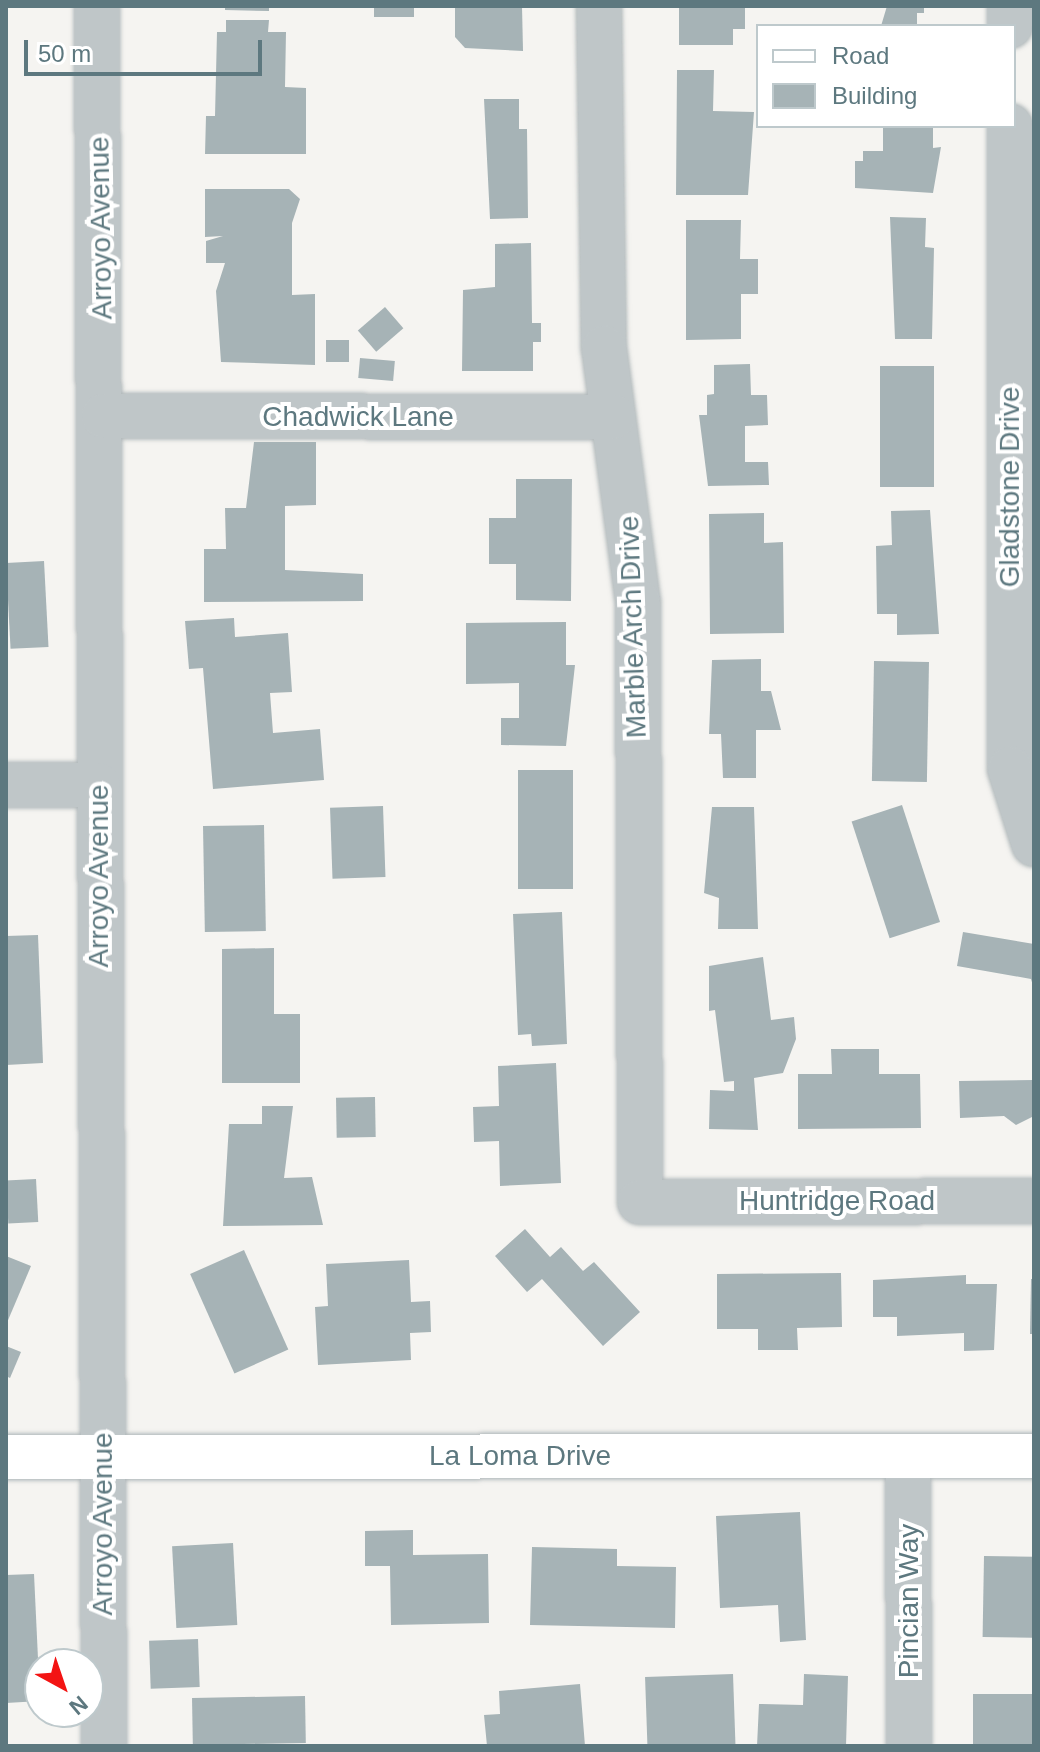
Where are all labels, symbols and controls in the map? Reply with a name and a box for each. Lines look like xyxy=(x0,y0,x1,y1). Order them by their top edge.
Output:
scale bar xyxy=(28,24,266,74)
legend xyxy=(756,24,1016,128)
text: 50 m xyxy=(38,40,91,67)
text: Road xyxy=(832,42,889,69)
text: Building xyxy=(832,82,917,109)
street label: Arroyo Avenue xyxy=(83,135,119,321)
street label: Gladstone Drive xyxy=(993,387,1027,587)
street label: Chadwick Lane xyxy=(262,400,454,434)
street label: Marble Arch Drive xyxy=(612,514,654,740)
street label: Arroyo Avenue xyxy=(82,784,116,968)
street label: Huntridge Road xyxy=(739,1184,935,1218)
street label: Arroyo Avenue xyxy=(86,1432,120,1616)
street label: La Loma Drive xyxy=(429,1439,611,1473)
street label: Pincian Way xyxy=(892,1524,926,1678)
north arrow xyxy=(24,1648,104,1728)
text: N xyxy=(64,1691,93,1720)

